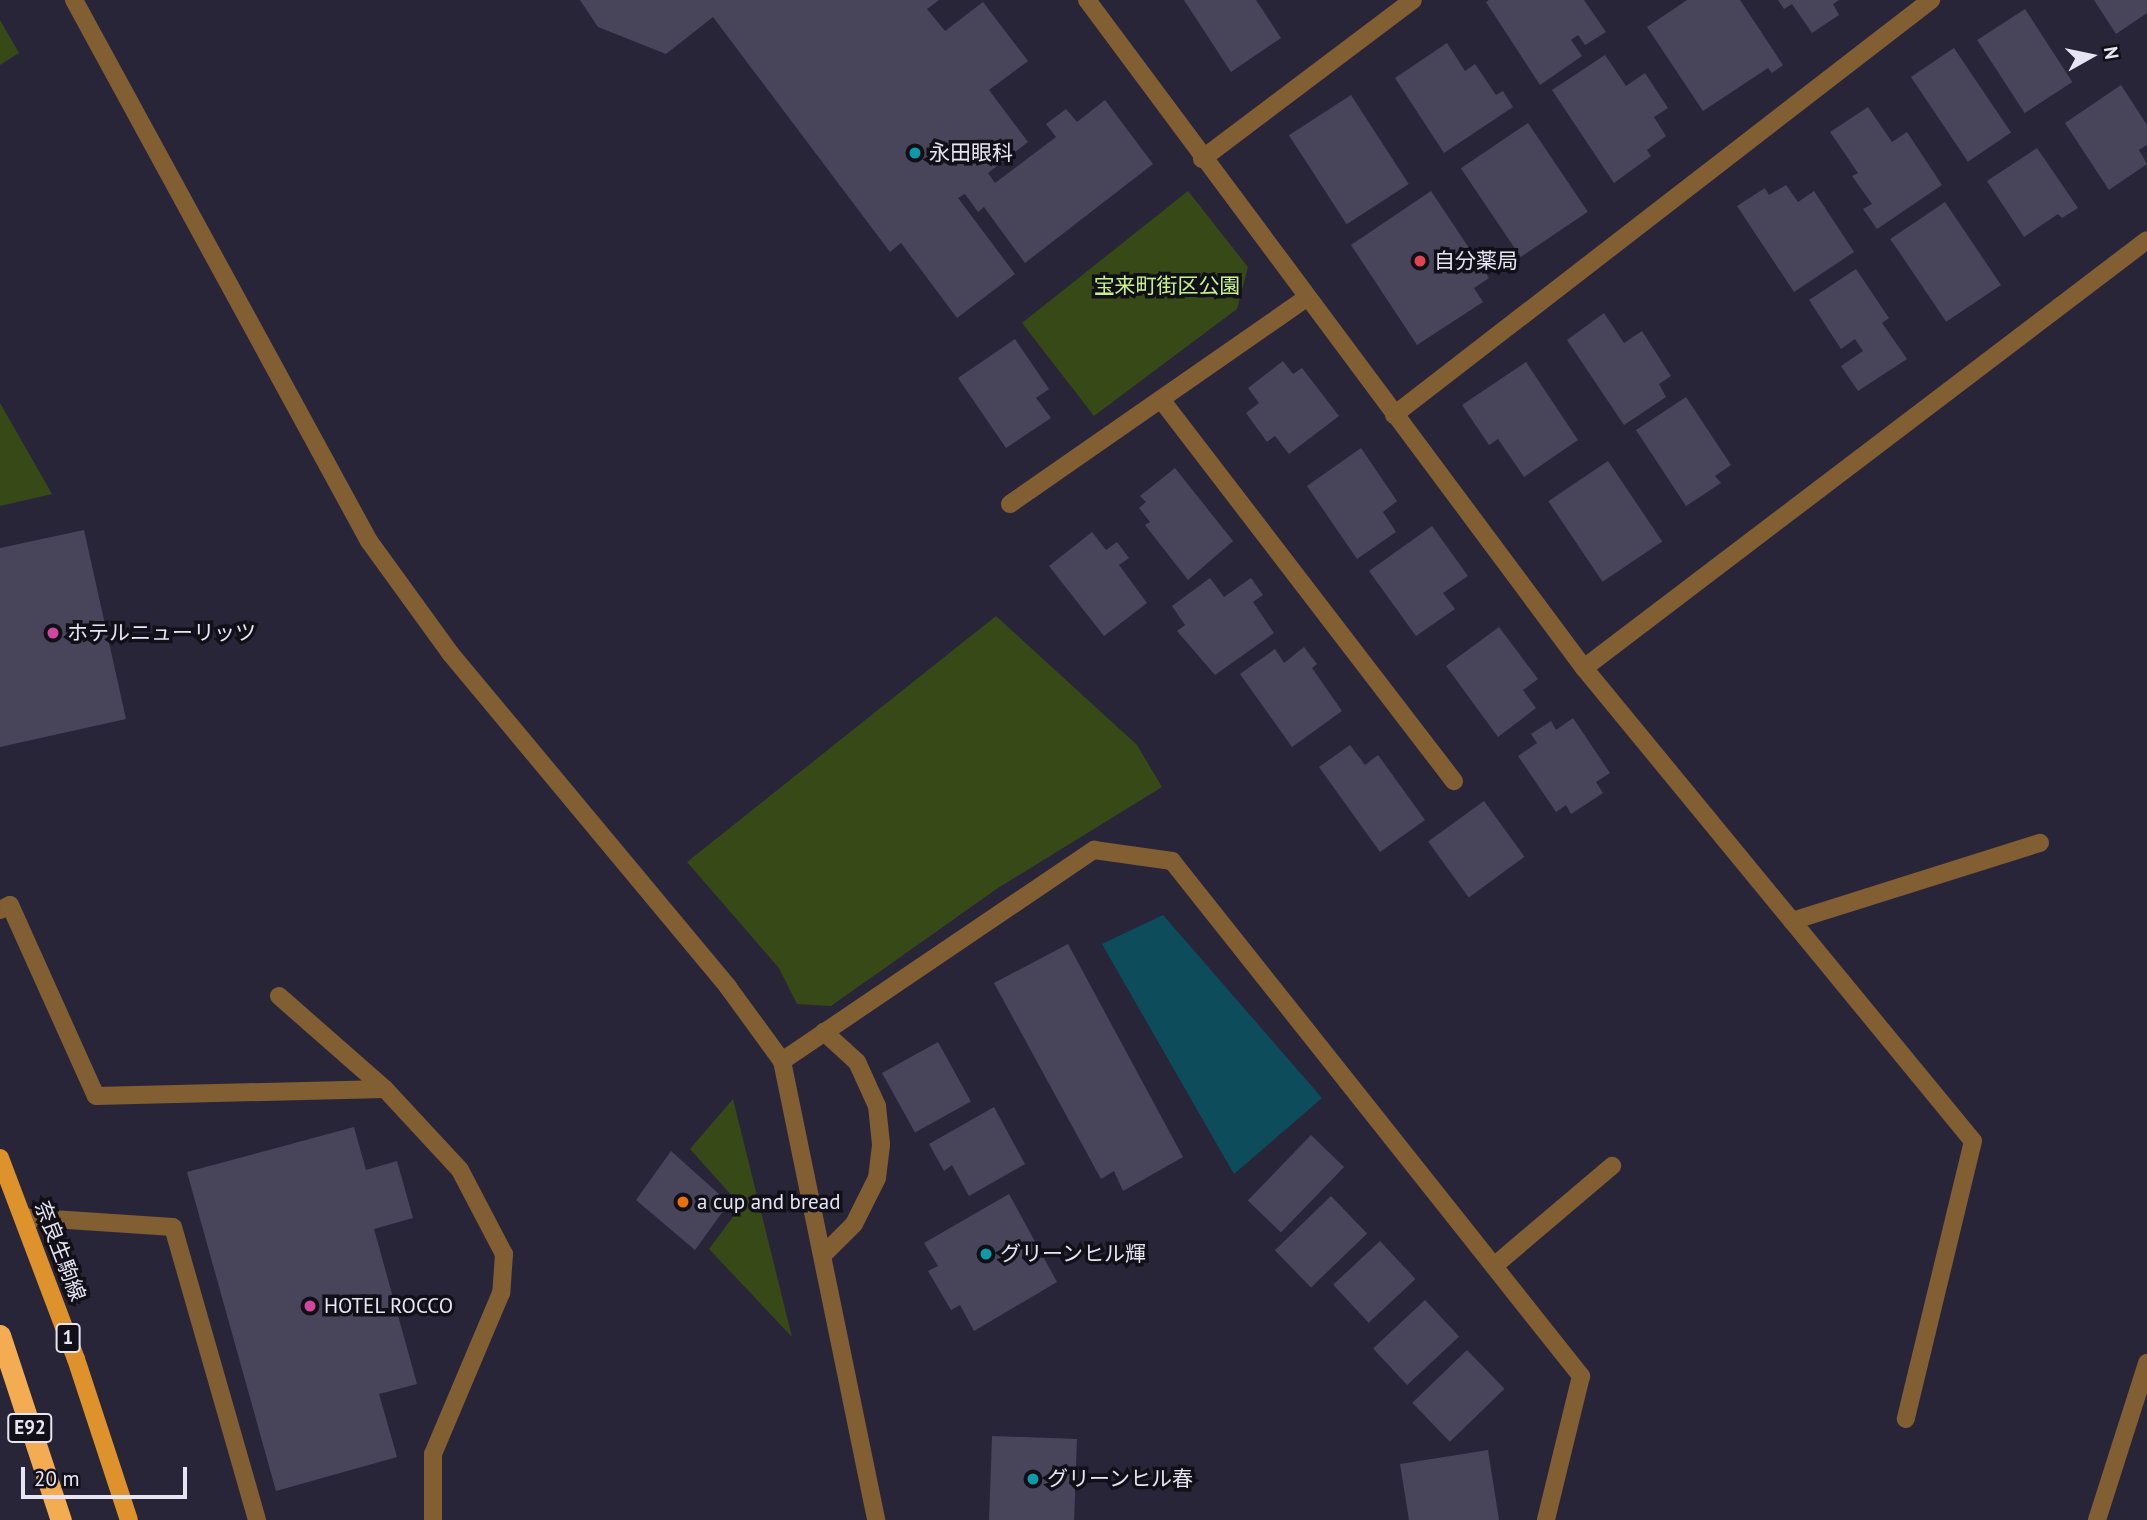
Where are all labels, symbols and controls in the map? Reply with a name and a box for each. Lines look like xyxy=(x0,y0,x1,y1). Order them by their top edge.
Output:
north arrow xyxy=(2056,21,2126,91)
text: N xyxy=(2099,45,2125,61)
place label: 永田眼科 xyxy=(929,140,1013,166)
marker: 永田眼科 xyxy=(907,145,923,161)
place label: 自分薬局 xyxy=(1434,248,1518,274)
marker: 自分薬局 xyxy=(1412,253,1428,269)
park label: 宝来町街区公園 xyxy=(1094,273,1240,299)
place label: ホテルニューリッツ xyxy=(67,620,256,646)
marker: ホテルニューリッツ xyxy=(45,625,61,641)
place label: a cup and bread xyxy=(697,1189,840,1215)
marker: a cup and bread xyxy=(675,1194,691,1210)
street label: 奈良生駒線 xyxy=(29,1197,91,1305)
place label: グリーンヒル輝 xyxy=(1000,1241,1147,1267)
marker: グリーンヒル輝 xyxy=(978,1246,994,1262)
place label: HOTEL ROCCO xyxy=(324,1293,454,1319)
marker: HOTEL ROCCO xyxy=(302,1298,318,1314)
road number: 1 xyxy=(54,1322,82,1354)
road number: E92 xyxy=(7,1412,53,1444)
scale bar xyxy=(24,1454,191,1498)
text: 20 m xyxy=(34,1465,80,1492)
place label: グリーンヒル春 xyxy=(1047,1466,1194,1492)
marker: グリーンヒル春 xyxy=(1025,1471,1041,1487)

